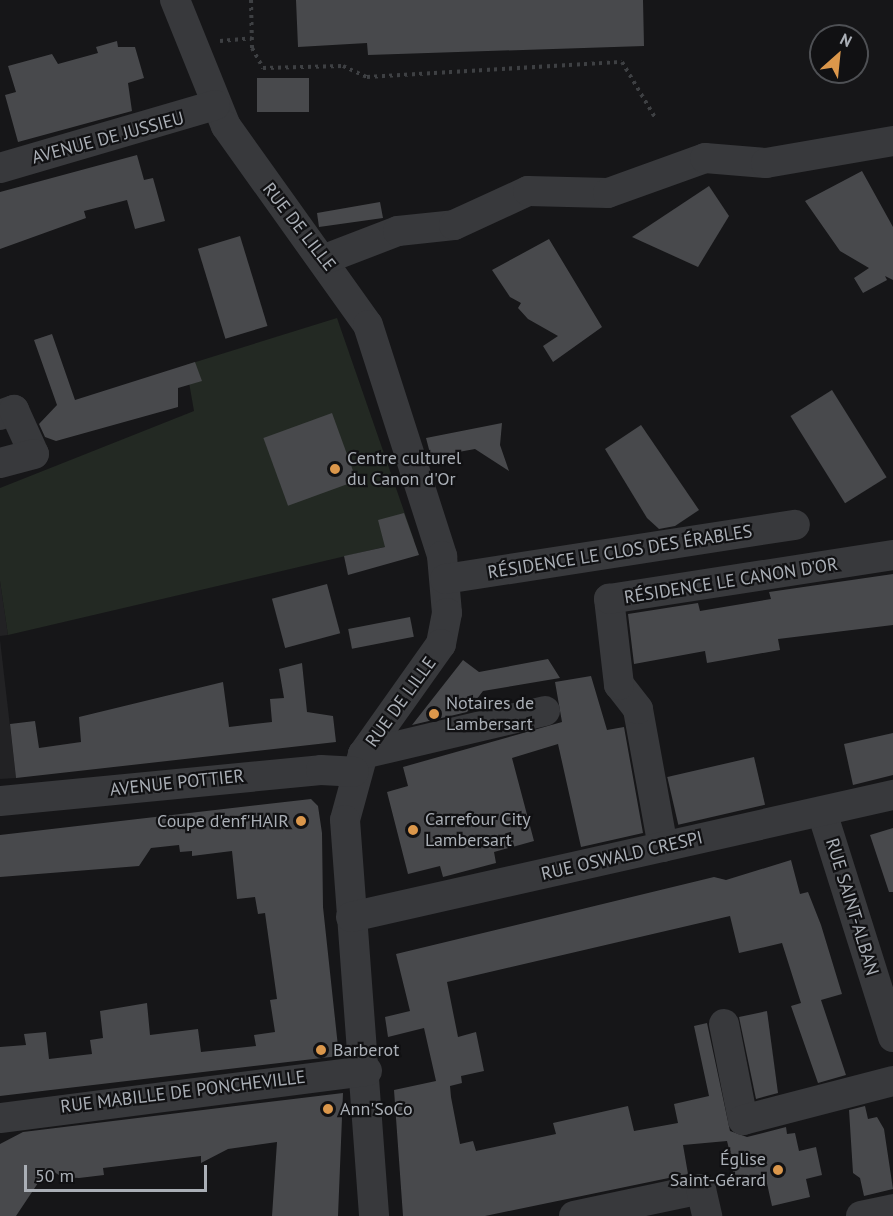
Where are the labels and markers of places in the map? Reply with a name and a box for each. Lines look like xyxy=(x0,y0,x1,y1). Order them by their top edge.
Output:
place label: Centre culturel du Canon d'Or xyxy=(347,448,461,490)
marker: Centre culturel du Canon d'Or xyxy=(328,462,342,476)
place label: Notaires de Lambersart xyxy=(446,693,534,736)
marker: Notaires de Lambersart xyxy=(427,707,441,721)
place label: Carrefour City Lambersart xyxy=(425,809,531,852)
place label: Coupe d'enf'HAIR xyxy=(157,810,289,832)
marker: Coupe d'enf'HAIR xyxy=(294,814,308,828)
marker: Carrefour City Lambersart xyxy=(406,823,420,837)
place label: Barberot xyxy=(333,1039,399,1061)
marker: Barberot xyxy=(314,1043,328,1057)
place label: Ann'SoCo xyxy=(340,1098,413,1120)
marker: Ann'SoCo xyxy=(321,1102,335,1116)
place label: Église Saint-Gérard xyxy=(670,1149,766,1192)
marker: Église Saint-Gérard xyxy=(771,1163,785,1177)

